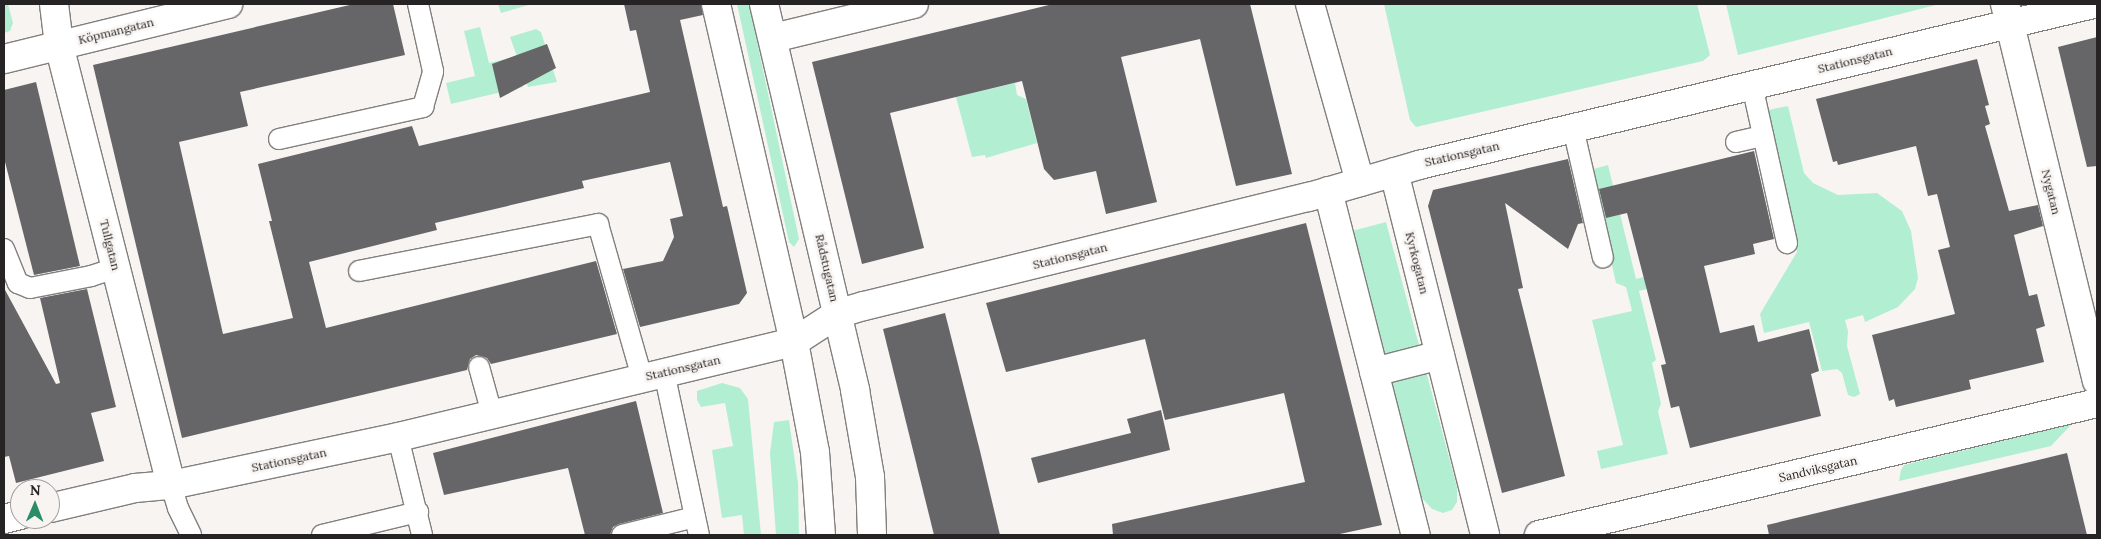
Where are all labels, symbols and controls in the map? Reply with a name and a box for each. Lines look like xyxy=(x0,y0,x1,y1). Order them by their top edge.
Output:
street label: Köpmangatan xyxy=(77,15,155,47)
street label: Stationsgatan xyxy=(1816,44,1894,76)
street label: Stationsgatan xyxy=(1423,138,1501,170)
street label: Nygatan xyxy=(2038,168,2064,216)
street label: Tullgatan xyxy=(97,218,123,272)
street label: Kyrkogatan xyxy=(1402,230,1432,296)
street label: Rådstugatan xyxy=(812,233,842,303)
street label: Stationsgatan xyxy=(1031,240,1109,272)
street label: Stationsgatan xyxy=(644,352,722,384)
street label: Stationsgatan xyxy=(250,445,328,475)
street label: Sandviksgatan xyxy=(1778,453,1858,485)
north arrow xyxy=(10,479,60,529)
text: N xyxy=(30,481,41,499)

